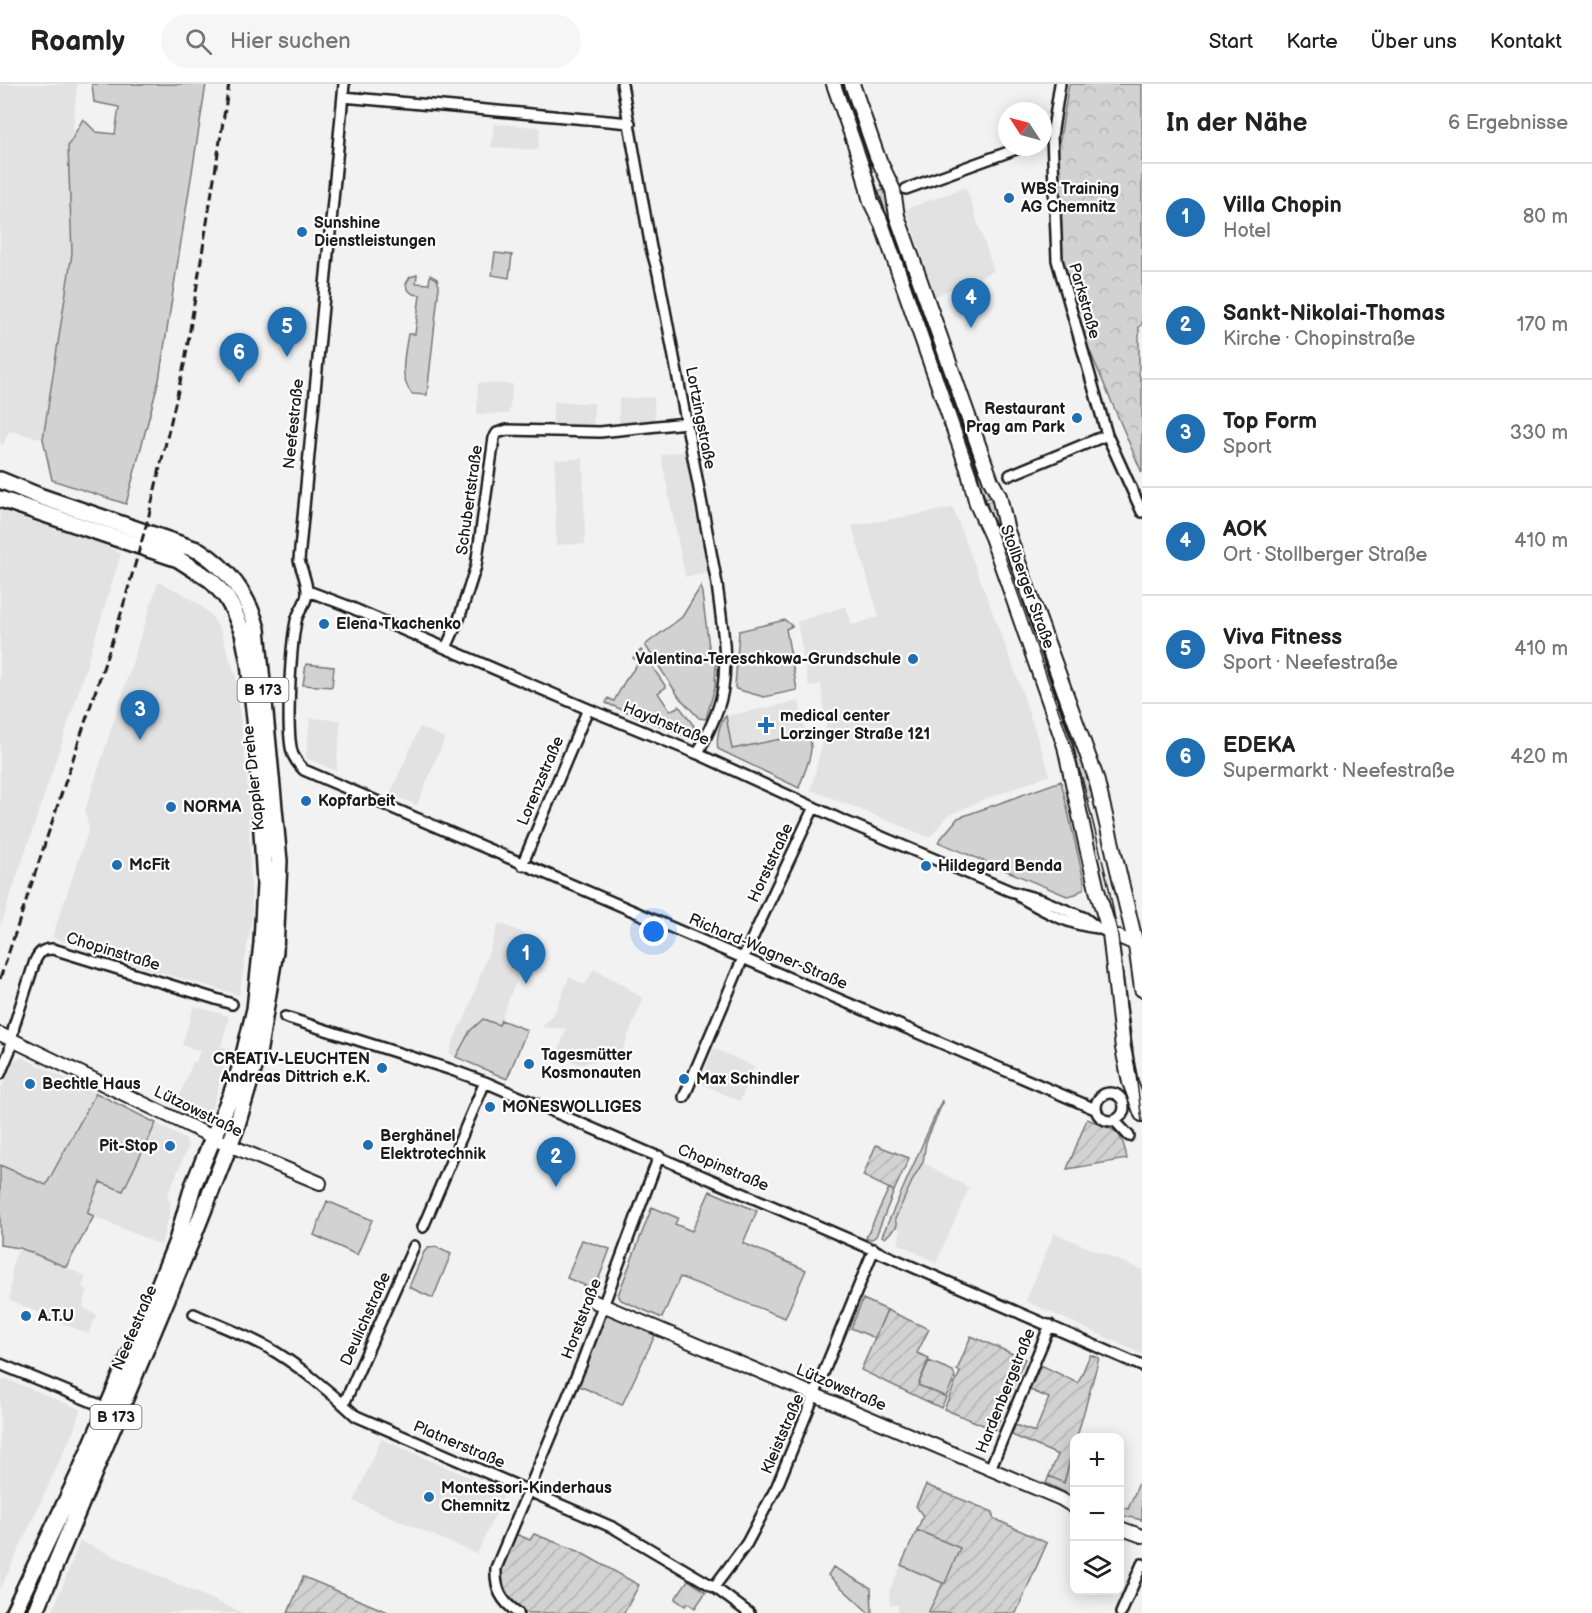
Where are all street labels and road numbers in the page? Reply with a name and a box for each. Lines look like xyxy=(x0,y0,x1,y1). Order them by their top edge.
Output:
street label: Parkstraße xyxy=(1064,261,1104,342)
street label: Lortzingstraße xyxy=(681,365,719,471)
street label: Neefestraße xyxy=(280,377,308,470)
street label: Schubertstraße xyxy=(453,443,487,556)
street label: Stollberger Straße xyxy=(996,523,1058,652)
road number: B 173 xyxy=(238,678,288,702)
street label: Haydnstraße xyxy=(620,698,712,750)
street label: Kappler Drehe xyxy=(239,724,269,832)
street label: Lorenzstraße xyxy=(514,733,569,829)
street label: Horststraße xyxy=(744,820,798,906)
street label: Richard-Wagner-Straße xyxy=(686,910,851,994)
street label: Chopinstraße xyxy=(64,929,163,975)
street label: Lützowstraße xyxy=(151,1082,246,1142)
street label: Chopinstraße xyxy=(675,1140,772,1196)
street label: Deulichstraße xyxy=(337,1269,395,1369)
street label: Horststraße xyxy=(558,1275,606,1362)
street label: Neefestraße xyxy=(109,1282,162,1373)
street label: Hardenbergstraße xyxy=(972,1325,1040,1456)
street label: Lützowstraße xyxy=(793,1360,889,1416)
street label: Kleiststraße xyxy=(758,1390,809,1477)
road number: B 173 xyxy=(90,1405,142,1429)
street label: Platnerstraße xyxy=(410,1417,508,1473)

